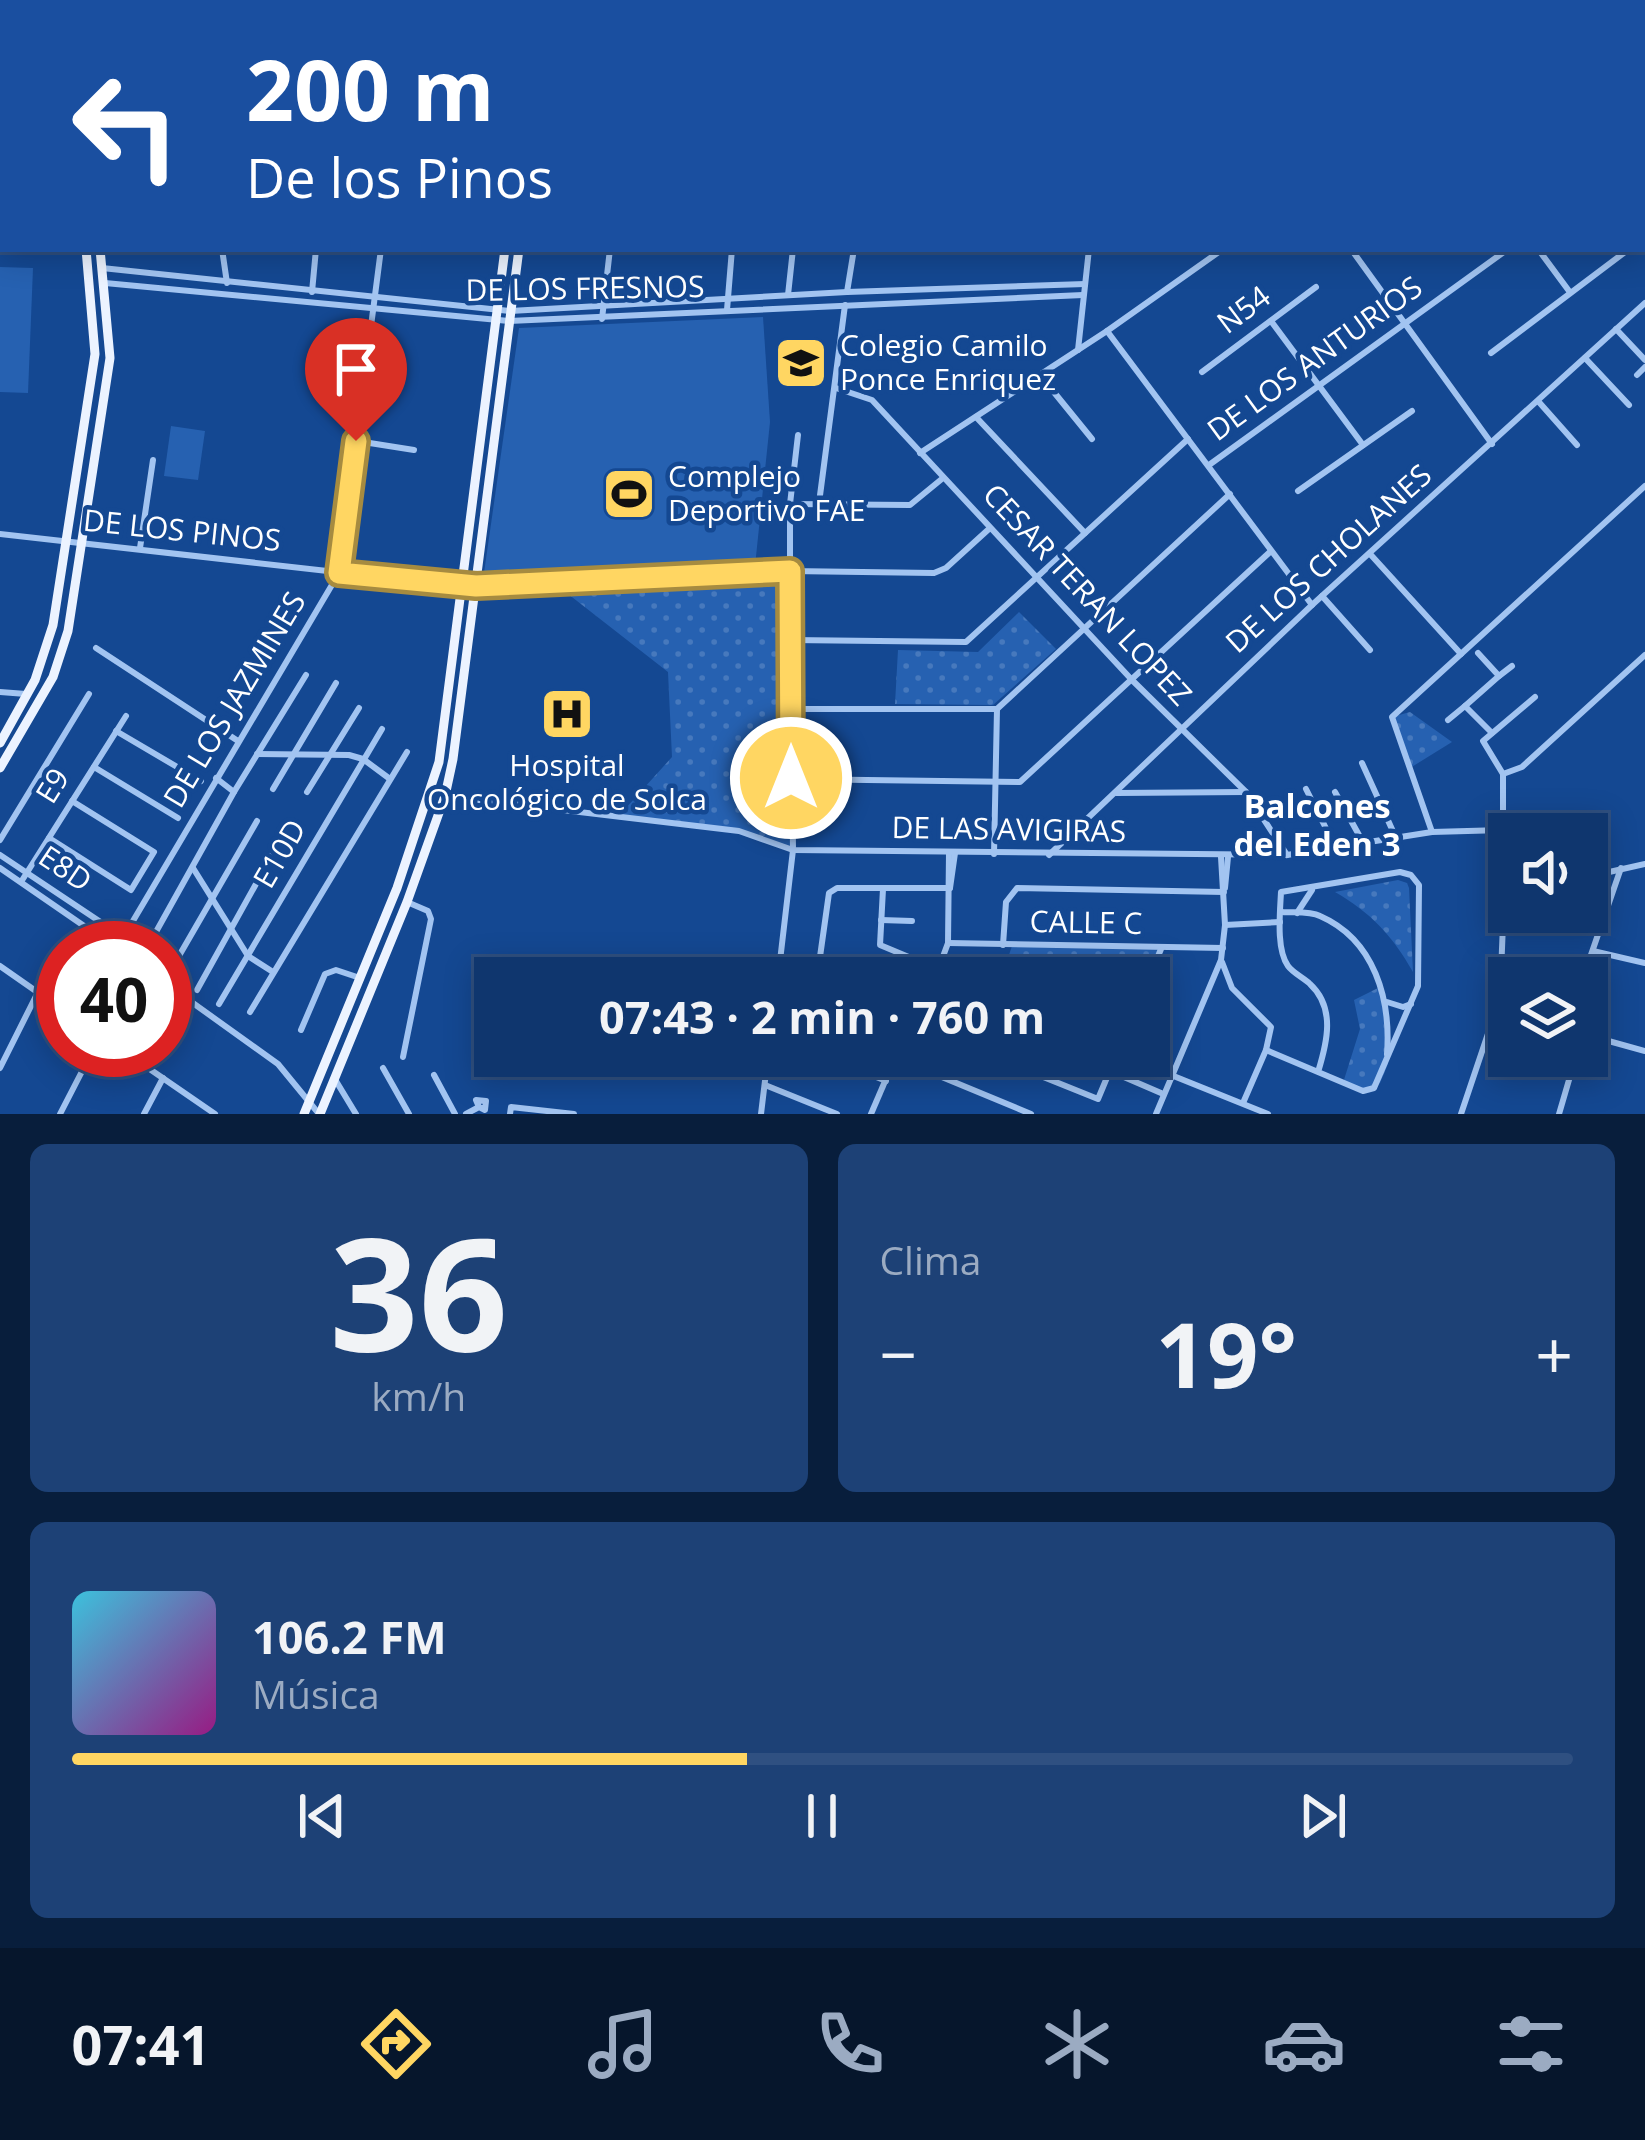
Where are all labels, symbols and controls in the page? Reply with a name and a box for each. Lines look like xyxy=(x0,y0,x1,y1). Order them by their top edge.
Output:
text: 200 m xyxy=(246,31,494,146)
icon: left xyxy=(48,48,204,204)
text: De los Pinos xyxy=(246,140,553,214)
street label: DE LOS FRESNOS xyxy=(465,265,705,310)
street label: DE LOS ANTURIOS xyxy=(1198,266,1430,450)
street label: N54 xyxy=(1208,275,1278,342)
pin xyxy=(305,318,407,441)
place label: Colegio Camilo Ponce Enriquez xyxy=(840,324,1056,399)
school or university icon: Colegio Camilo Ponce Enriquez xyxy=(773,335,829,391)
icon: arrive xyxy=(323,336,389,402)
street label: DE LOS CHOLANES xyxy=(1216,454,1440,661)
place label: Complejo Deportivo FAE xyxy=(668,455,866,530)
sports icon: Complejo Deportivo FAE xyxy=(601,466,657,522)
street label: CESAR TERAN LOPEZ xyxy=(974,474,1202,714)
street label: DE LOS PINOS xyxy=(81,499,283,560)
street label: DE LOS JAZMINES xyxy=(153,584,314,815)
hospital icon: Hospital Oncológico de Solca xyxy=(539,686,595,742)
position arrow xyxy=(728,715,854,841)
place label: Hospital Oncológico de Solca xyxy=(427,744,707,819)
street label: E9 xyxy=(25,760,78,810)
district label: Balcones del Eden 3 xyxy=(1233,783,1401,866)
street label: DE LAS AVIGIRAS xyxy=(891,806,1127,851)
street label: E10D xyxy=(243,811,315,895)
map controls xyxy=(1488,813,1608,1077)
button: sound xyxy=(1488,813,1608,933)
street label: E8D xyxy=(31,835,100,900)
street label: CALLE C xyxy=(1029,900,1143,943)
speed limit sign: 40 xyxy=(36,921,192,1077)
button: layers xyxy=(1488,957,1608,1077)
text: 07:43 · 2 min · 760 m xyxy=(599,986,1045,1047)
text: 36 xyxy=(330,1184,508,1397)
text: Clima xyxy=(880,1233,982,1286)
text: 19° xyxy=(1156,1292,1297,1414)
text: − xyxy=(880,1308,917,1398)
text: + xyxy=(1535,1308,1573,1398)
text: km/h xyxy=(371,1369,466,1422)
text: 106.2 FM xyxy=(252,1606,447,1667)
text: Música xyxy=(252,1667,380,1720)
icon: previous xyxy=(289,1783,355,1849)
icon: pause xyxy=(789,1783,855,1849)
icon: next xyxy=(1290,1783,1356,1849)
icon: directions xyxy=(354,2002,438,2086)
icon: music xyxy=(581,2002,665,2086)
icon: phone xyxy=(808,2002,892,2086)
icon: climate xyxy=(1035,2002,1119,2086)
icon: car xyxy=(1262,2002,1346,2086)
icon: filters xyxy=(1489,2002,1573,2086)
text: 07:41 xyxy=(72,2007,210,2081)

